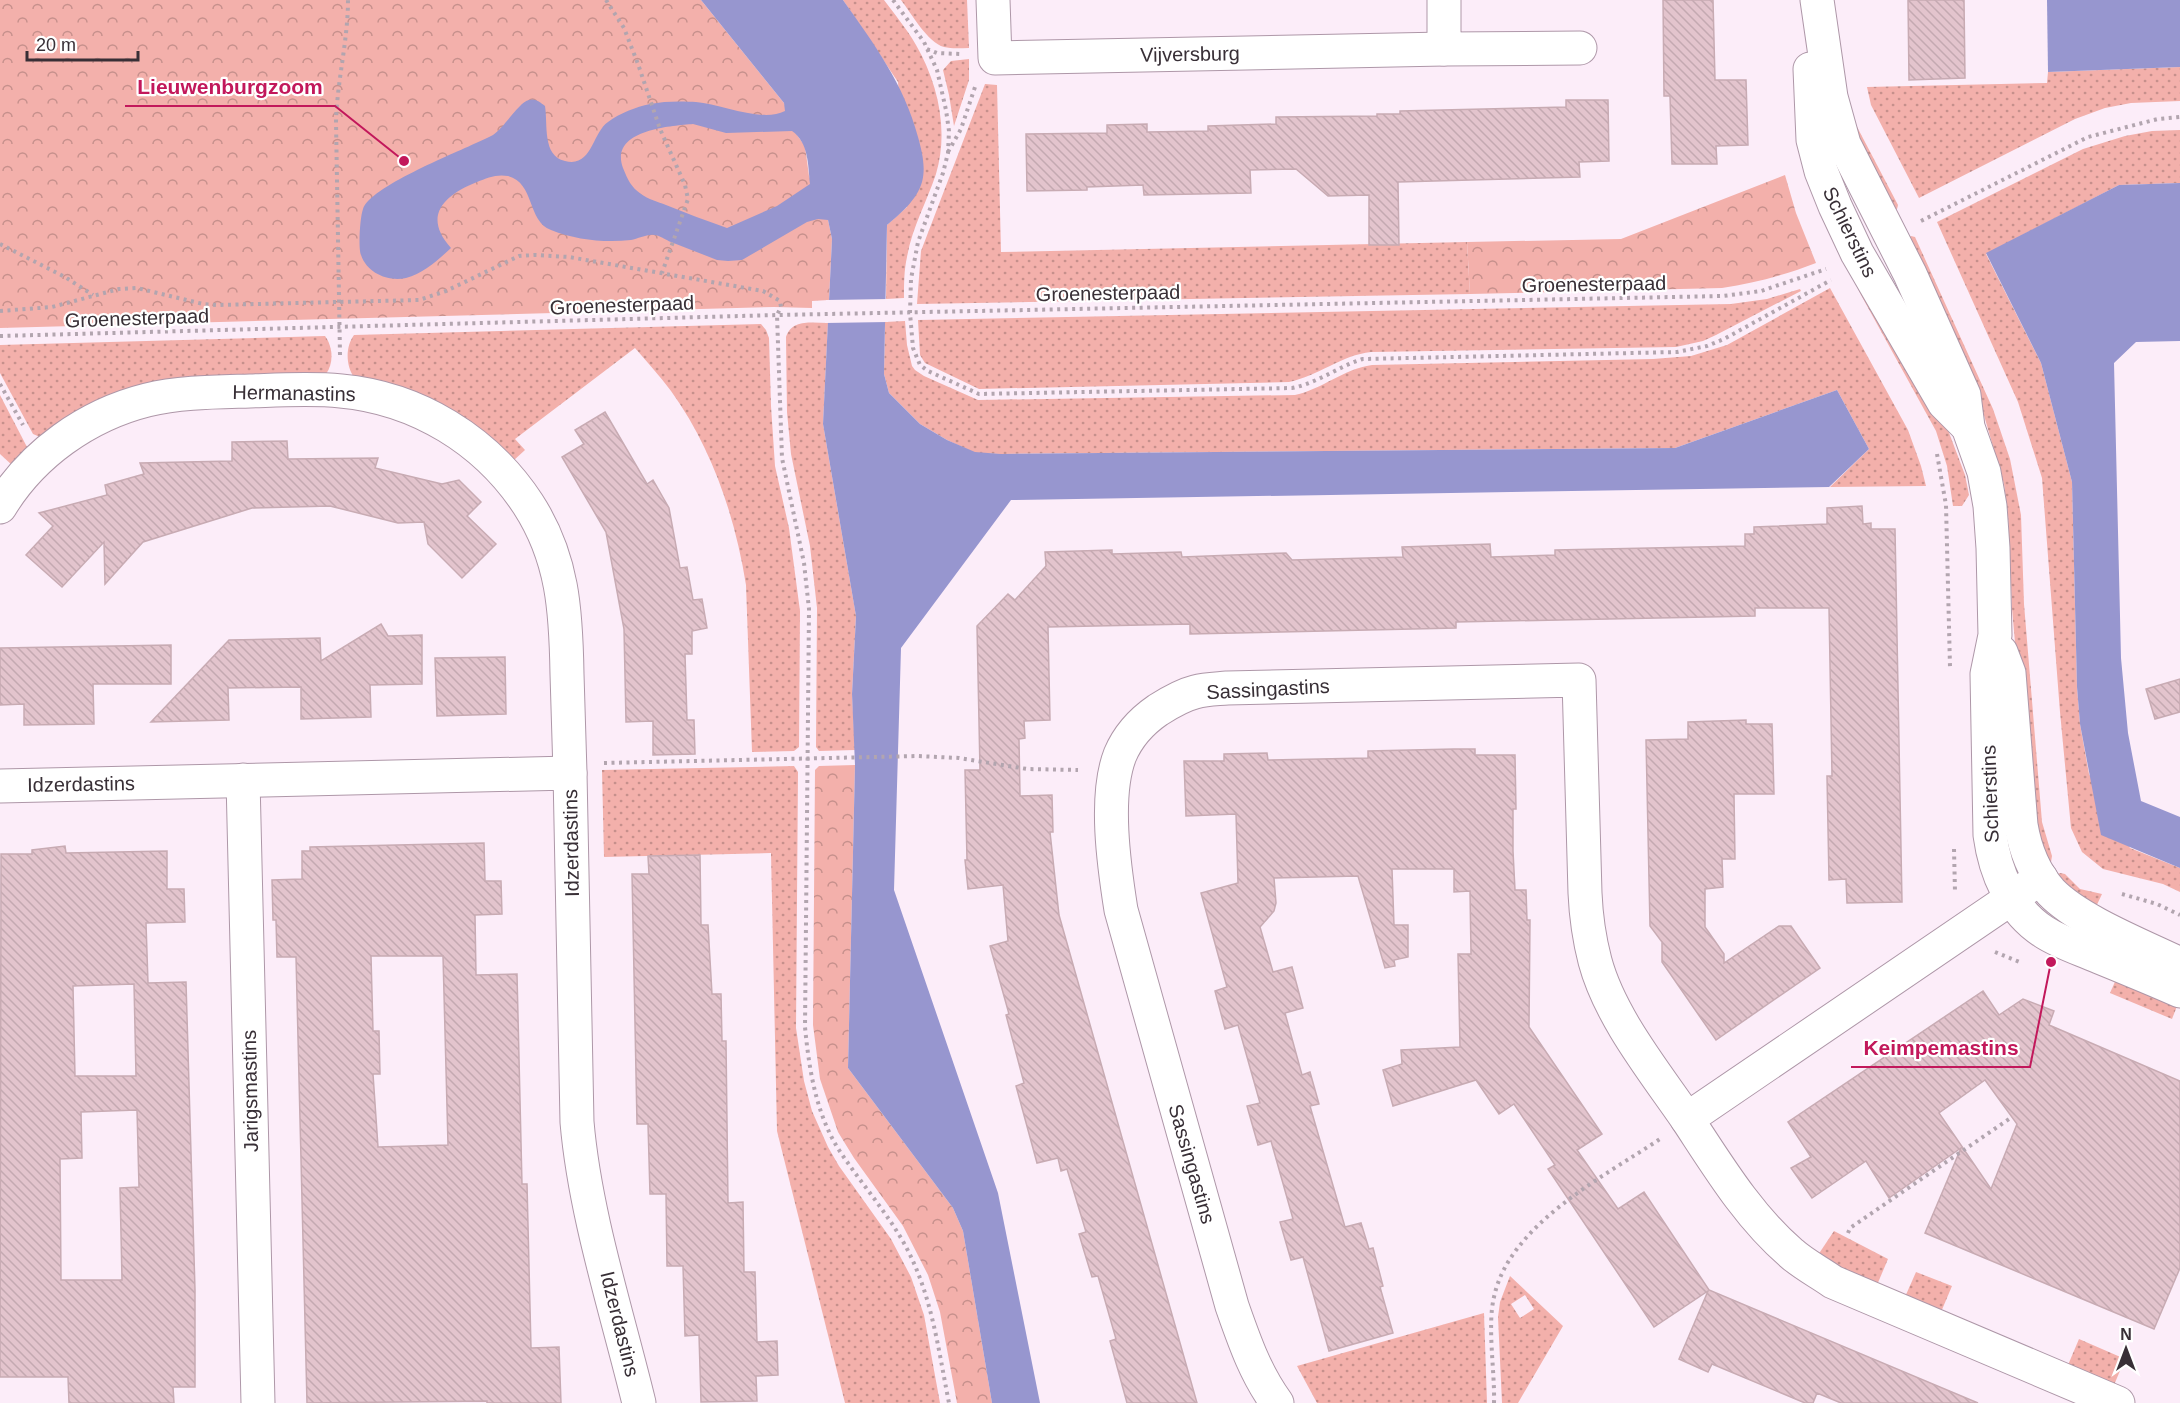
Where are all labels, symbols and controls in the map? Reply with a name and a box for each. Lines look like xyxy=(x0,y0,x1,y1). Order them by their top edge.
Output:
scale bar xyxy=(27,24,138,62)
text: 20 m xyxy=(36,35,76,55)
street label: Vijversburg xyxy=(1140,42,1240,66)
callout: Lieuwenburgzoom xyxy=(125,67,335,106)
text: Lieuwenburgzoom xyxy=(137,75,323,98)
street label: Schierstins xyxy=(1819,183,1881,281)
street label: Groenesterpaad xyxy=(1522,272,1666,296)
street label: Groenesterpaad xyxy=(1036,281,1180,305)
street label: Groenesterpaad xyxy=(549,291,695,319)
street label: Groenesterpaad xyxy=(64,304,210,332)
street label: Hermanastins xyxy=(232,381,356,405)
street label: Sassingastins xyxy=(1206,675,1330,703)
street label: Schierstins xyxy=(1977,745,2003,843)
street label: Idzerdastins xyxy=(27,772,135,796)
street label: Idzerdastins xyxy=(559,789,583,897)
callout: Keimpemastins xyxy=(1851,1028,2030,1067)
street label: Jarigsmastins xyxy=(238,1030,262,1152)
text: Keimpemastins xyxy=(1863,1036,2019,1059)
street label: Sassingastins xyxy=(1164,1102,1220,1226)
street label: Idzerdastins xyxy=(596,1269,644,1379)
north arrow xyxy=(2096,1319,2156,1379)
text: N xyxy=(2120,1326,2132,1343)

